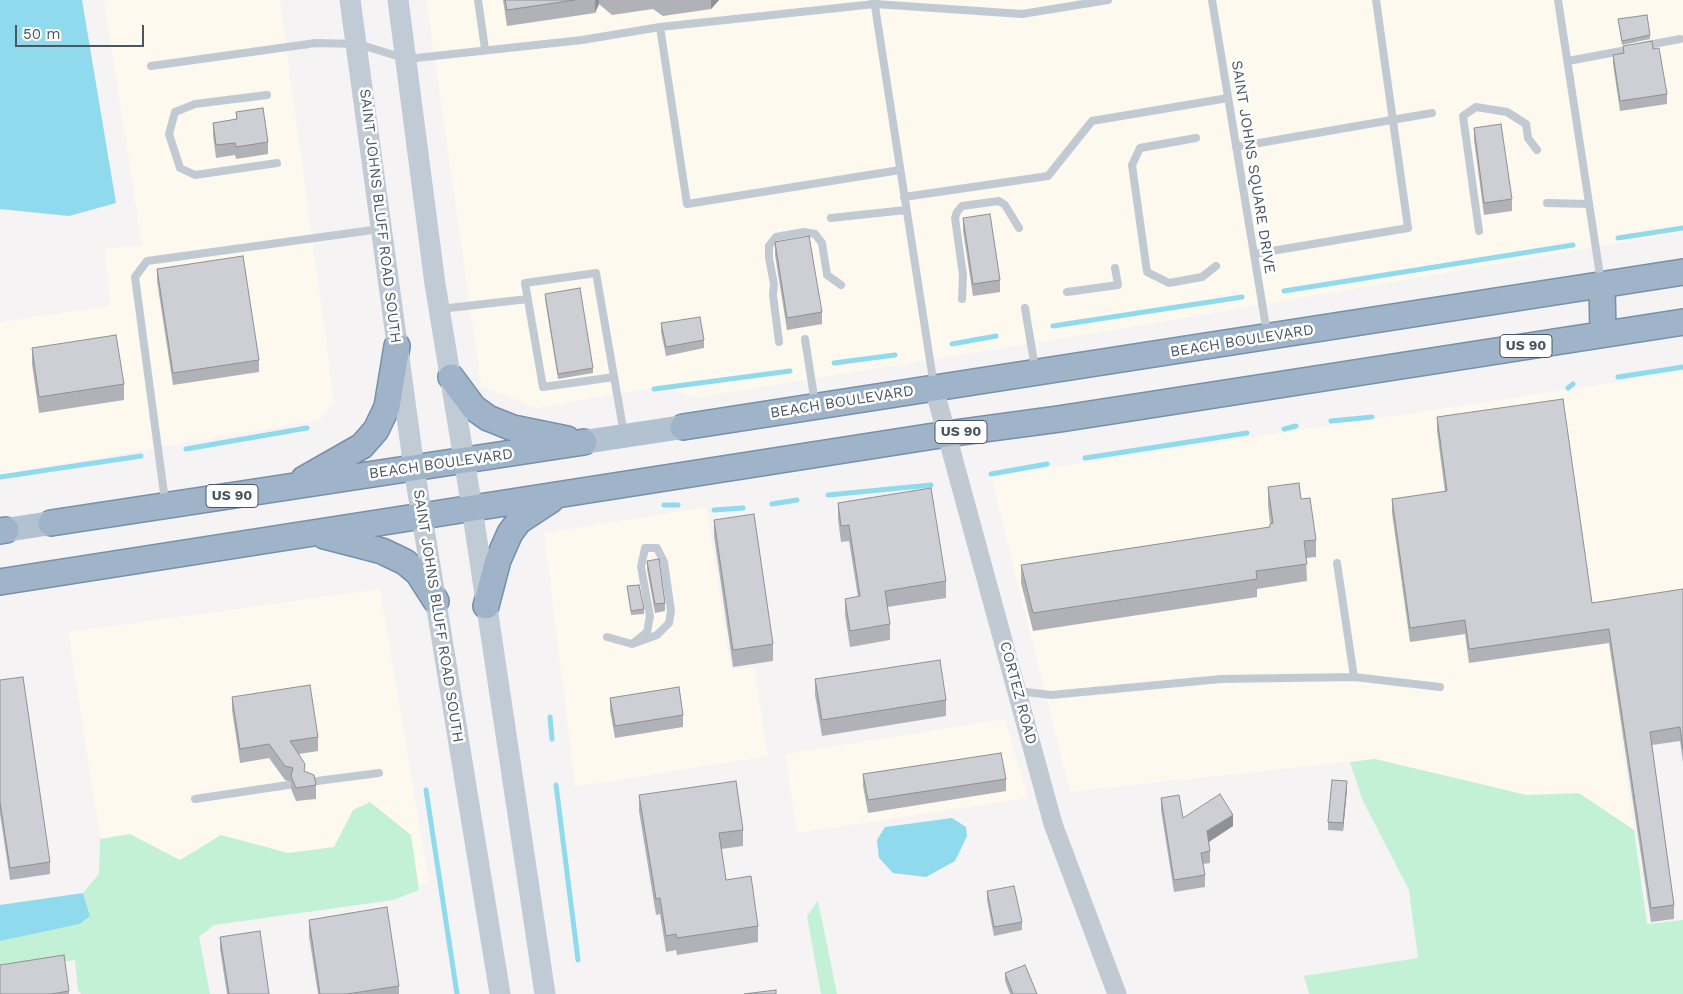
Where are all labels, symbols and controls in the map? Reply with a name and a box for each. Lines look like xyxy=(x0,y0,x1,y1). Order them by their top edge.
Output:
scale bar xyxy=(18,15,146,47)
text: 50 m xyxy=(23,25,60,43)
street label: SAINT JOHNS SQUARE DRIVE xyxy=(1227,59,1279,275)
street label: SAINT JOHNS BLUFF ROAD SOUTH xyxy=(355,88,405,344)
street label: BEACH BOULEVARD xyxy=(1169,321,1315,361)
road number: US 90 xyxy=(1500,334,1552,358)
street label: BEACH BOULEVARD xyxy=(769,382,915,422)
road number: US 90 xyxy=(935,421,987,444)
street label: BEACH BOULEVARD xyxy=(368,445,514,483)
road number: US 90 xyxy=(206,484,258,508)
street label: SAINT JOHNS BLUFF ROAD SOUTH xyxy=(409,488,467,744)
street label: CORTEZ ROAD xyxy=(996,640,1040,746)

